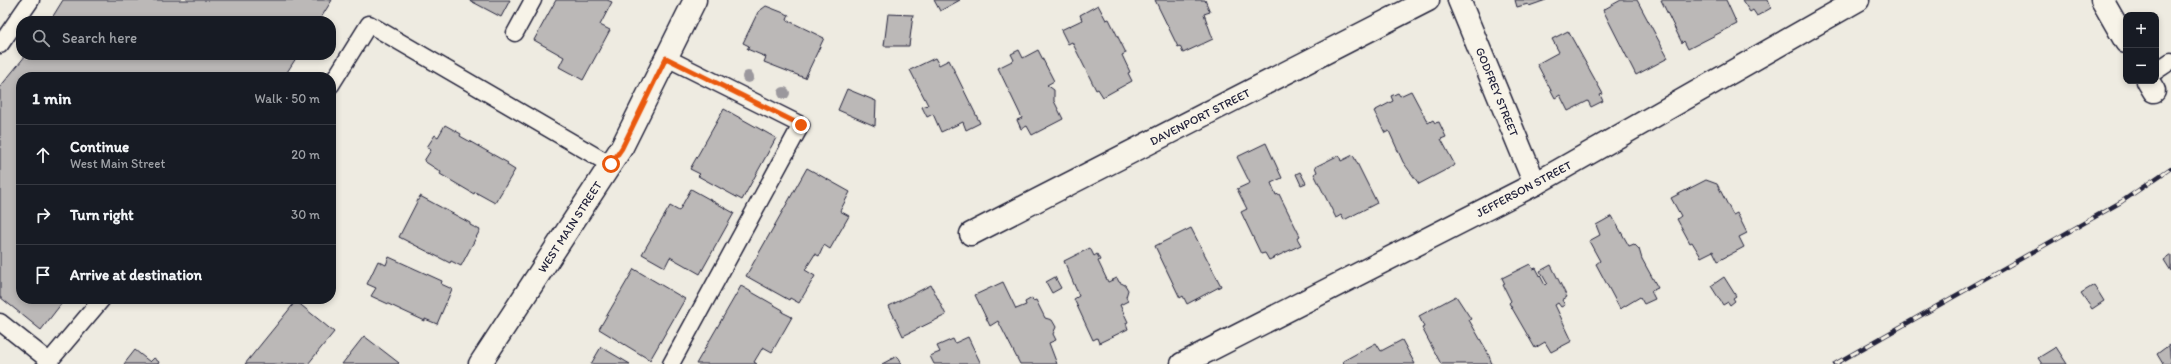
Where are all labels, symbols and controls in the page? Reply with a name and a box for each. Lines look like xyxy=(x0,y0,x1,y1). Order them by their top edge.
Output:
map controls xyxy=(2123,12,2159,84)
button: + xyxy=(2123,12,2159,48)
search box xyxy=(16,16,336,60)
icon: search xyxy=(30,27,52,49)
text: Search here xyxy=(62,29,137,47)
street label: GODFREY STREET xyxy=(1473,45,1521,139)
button: − xyxy=(2123,48,2159,84)
street label: DAVENPORT STREET xyxy=(1147,86,1253,148)
text: 1 min xyxy=(32,88,71,108)
text: Walk · 50 m xyxy=(255,91,320,106)
route end xyxy=(792,116,810,134)
text: Continue xyxy=(70,138,129,156)
icon: ahead xyxy=(32,144,54,166)
text: 20 m xyxy=(291,147,320,162)
route start xyxy=(602,155,620,173)
text: West Main Street xyxy=(70,156,165,171)
street label: JEFFERSON STREET xyxy=(1474,158,1574,220)
street label: WEST MAIN STREET xyxy=(535,178,605,275)
icon: right xyxy=(32,204,54,226)
text: Turn right xyxy=(70,206,134,224)
text: 30 m xyxy=(291,207,320,222)
icon: arrive xyxy=(32,264,54,286)
text: Arrive at destination xyxy=(70,266,202,284)

